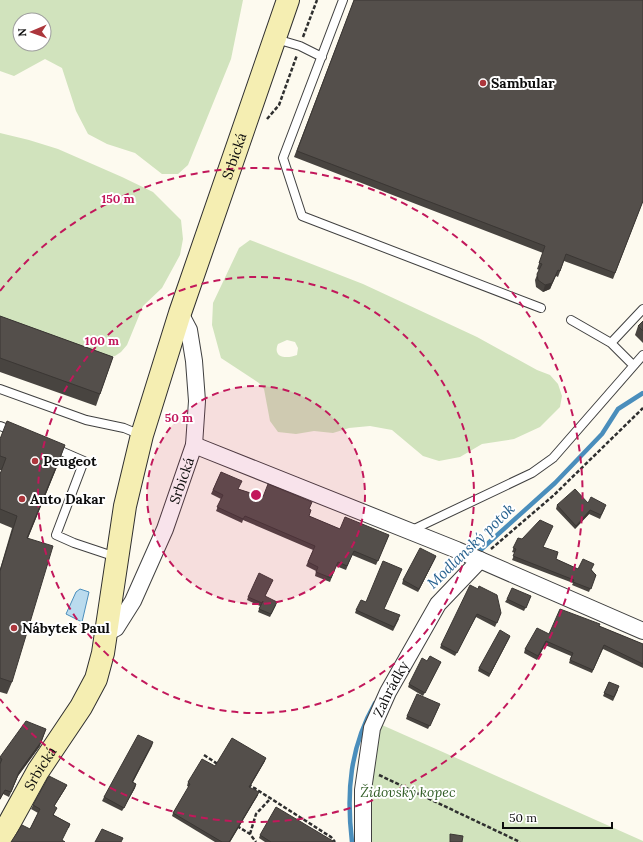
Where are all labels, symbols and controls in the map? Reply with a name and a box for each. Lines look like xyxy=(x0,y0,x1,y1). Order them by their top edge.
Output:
north arrow xyxy=(12,12,52,52)
text: N xyxy=(15,27,29,37)
place label: Sambular xyxy=(491,74,555,92)
marker: Sambular xyxy=(478,78,488,88)
street label: Srbická xyxy=(218,130,251,182)
text: 150 m xyxy=(101,191,135,206)
text: 100 m xyxy=(85,333,119,348)
text: 50 m xyxy=(165,410,193,425)
place label: Peugeot xyxy=(43,452,97,470)
street label: Srbická xyxy=(165,455,198,506)
marker: Peugeot xyxy=(30,456,40,466)
centre of rings xyxy=(249,488,263,502)
place label: Auto Dakar xyxy=(30,490,106,508)
marker: Auto Dakar xyxy=(17,494,27,504)
water label: Modlanský potok xyxy=(423,499,519,592)
place label: Nábytek Paul xyxy=(22,619,111,637)
marker: Nábytek Paul xyxy=(9,623,19,633)
street label: Zahrádky xyxy=(369,657,413,720)
street label: Srbická xyxy=(20,743,61,794)
park label: Židovský kopec xyxy=(360,783,456,801)
scale bar xyxy=(503,804,612,830)
text: 50 m xyxy=(509,810,537,825)

